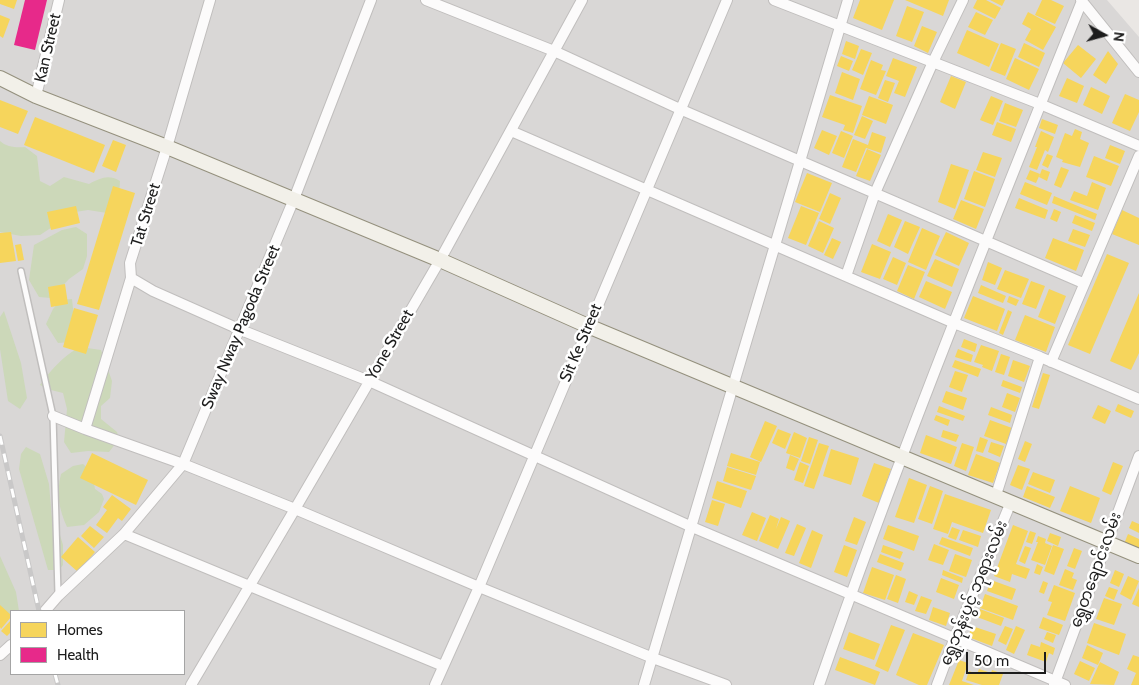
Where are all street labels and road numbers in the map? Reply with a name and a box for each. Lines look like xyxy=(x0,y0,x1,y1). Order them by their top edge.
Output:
street label: Kan Street xyxy=(31,12,65,84)
street label: Tat Street xyxy=(127,181,165,249)
street label: Sway Nway Pagoda Street xyxy=(198,242,284,412)
street label: Sit Ke Street xyxy=(556,301,606,385)
street label: Yone Street xyxy=(362,306,418,384)
street label: ရွှေတချောင်းလမ်း xyxy=(1066,510,1126,630)
street label: ရွှေဘုန်းပွင့် ဘုရားလမ်း xyxy=(936,518,1012,668)

